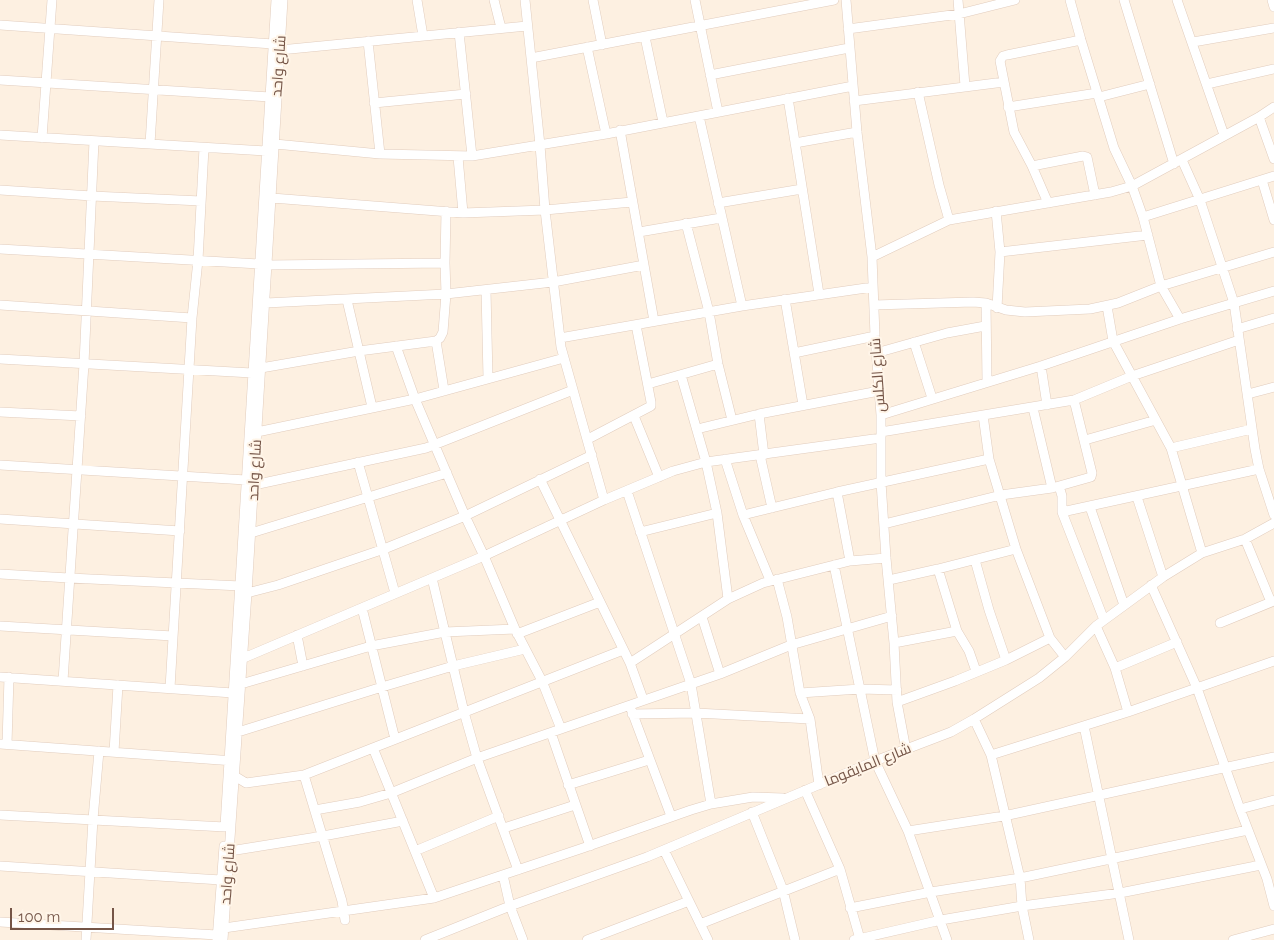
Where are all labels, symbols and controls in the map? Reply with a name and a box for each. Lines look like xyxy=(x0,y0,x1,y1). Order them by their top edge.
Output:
street label: شارع واحد xyxy=(268,35,290,97)
street label: شارع الكلس xyxy=(866,337,890,413)
street label: شارع واحد xyxy=(244,439,266,501)
street label: شارع المايقوما xyxy=(822,739,914,791)
street label: شارع واحد xyxy=(217,843,239,905)
scale bar xyxy=(12,898,116,930)
text: 100 m xyxy=(18,908,60,926)

